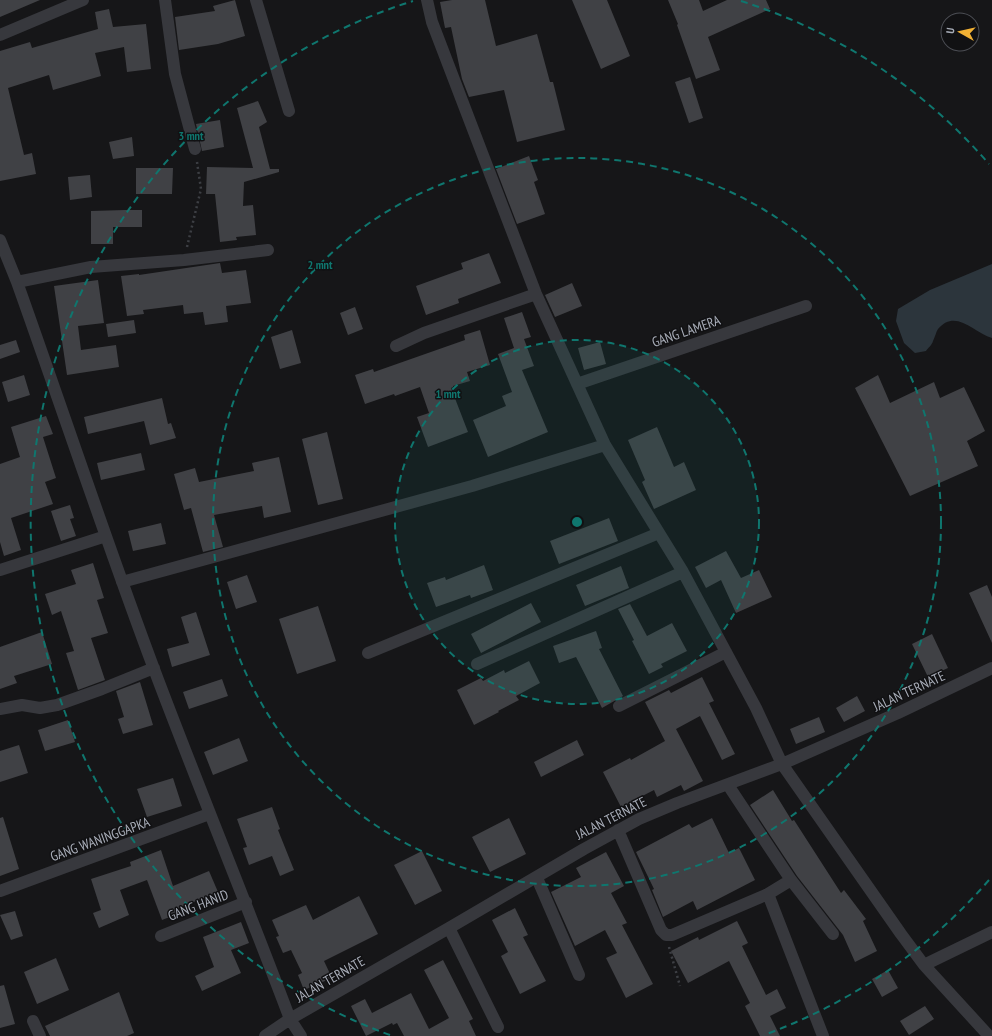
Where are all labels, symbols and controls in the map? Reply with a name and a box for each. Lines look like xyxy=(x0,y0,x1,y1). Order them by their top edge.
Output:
north arrow xyxy=(940,12,980,52)
text: U xyxy=(943,27,957,34)
text: 3 mnt xyxy=(178,128,204,143)
text: 2 mnt xyxy=(307,257,333,272)
street label: GANG LAMERA xyxy=(649,311,723,351)
text: 1 mnt xyxy=(435,386,461,401)
centre of rings xyxy=(570,515,584,529)
street label: JALAN TERNATE xyxy=(869,667,948,716)
street label: JALAN TERNATE xyxy=(572,792,650,844)
street label: GANG WANINGGAPKA xyxy=(48,813,153,865)
street label: GANG HANID xyxy=(165,885,231,925)
street label: JALAN TERNATE xyxy=(291,952,368,1007)

